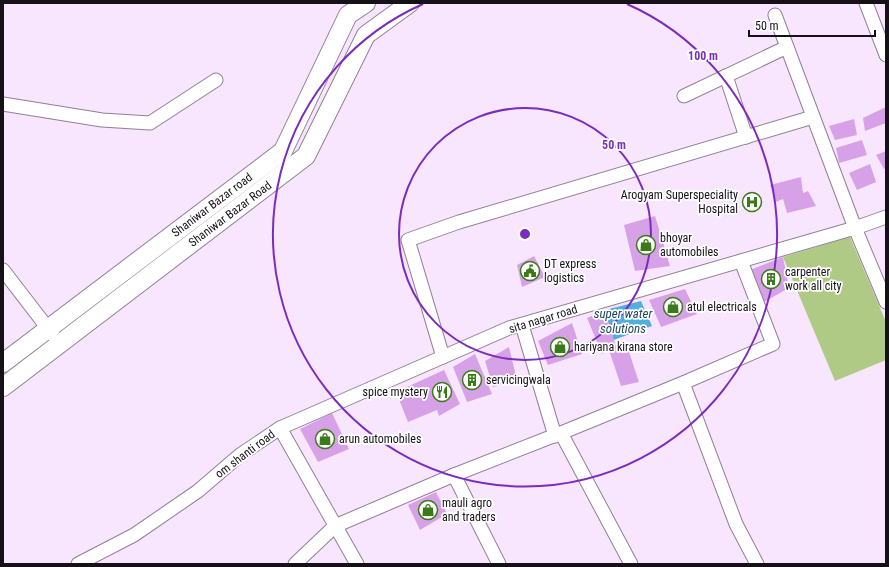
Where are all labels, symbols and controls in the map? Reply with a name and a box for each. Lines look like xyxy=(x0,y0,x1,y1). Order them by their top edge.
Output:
scale bar xyxy=(749,12,875,38)
text: 50 m xyxy=(755,19,779,33)
text: 100 m xyxy=(688,49,718,63)
text: 50 m xyxy=(602,138,626,152)
street label: Shaniwar Bazar road xyxy=(169,170,255,240)
street label: Shaniwar Bazar Road xyxy=(186,178,274,250)
place label: Arogyam Superspeciality Hospital xyxy=(621,188,738,216)
hospital icon: Arogyam Superspeciality Hospital xyxy=(741,191,763,213)
centre of rings xyxy=(518,227,532,241)
place label: bhoyar automobiles xyxy=(660,231,719,259)
shop icon: bhoyar automobiles xyxy=(635,234,657,256)
place label: DT express logistics xyxy=(544,257,596,285)
public building icon: DT express logistics xyxy=(519,260,541,282)
place label: carpenter work all city xyxy=(785,265,842,293)
building icon: carpenter work all city xyxy=(760,268,782,290)
shop icon: atul electricals xyxy=(662,296,684,318)
place label: atul electricals xyxy=(687,300,757,314)
street label: sita nagar road xyxy=(507,302,579,336)
water label: super water solutions xyxy=(594,306,653,336)
shop icon: hariyana kirana store xyxy=(549,336,571,358)
place label: hariyana kirana store xyxy=(574,340,673,354)
building icon: servicingwala xyxy=(461,369,483,391)
place label: servicingwala xyxy=(486,373,551,387)
restaurant icon: spice mystery xyxy=(431,381,453,403)
place label: spice mystery xyxy=(362,385,428,399)
street label: om shanti road xyxy=(212,427,278,481)
shop icon: arun automobiles xyxy=(314,428,336,450)
place label: arun automobiles xyxy=(339,432,421,446)
place label: mauli agro and traders xyxy=(442,496,496,524)
shop icon: mauli agro and traders xyxy=(417,499,439,521)

